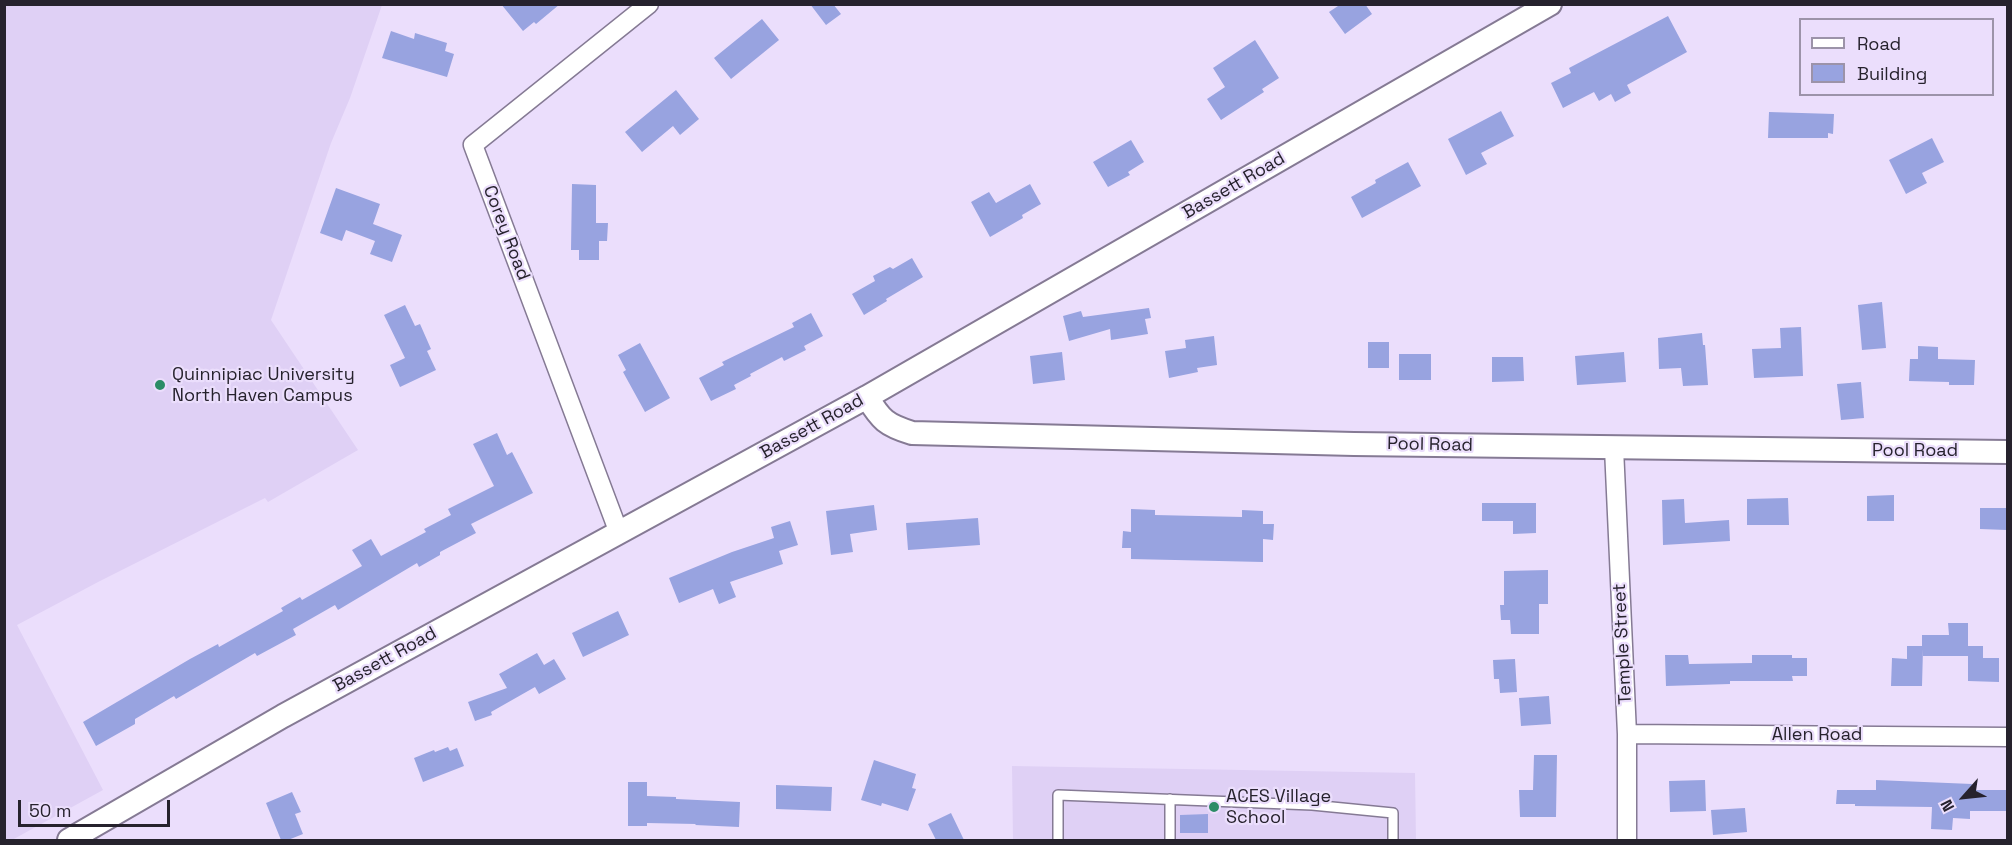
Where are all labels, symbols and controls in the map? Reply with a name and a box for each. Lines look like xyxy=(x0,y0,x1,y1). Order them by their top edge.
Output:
legend xyxy=(1799,18,1994,96)
text: Road xyxy=(1857,32,1901,55)
text: Building xyxy=(1857,62,1927,85)
street label: Bassett Road xyxy=(1179,148,1289,224)
street label: Corey Road xyxy=(478,183,534,283)
place label: Quinnipiac University North Haven Campus xyxy=(172,364,355,406)
marker: Quinnipiac University North Haven Campus xyxy=(153,378,167,392)
street label: Bassett Road xyxy=(757,390,867,464)
street label: Pool Road xyxy=(1387,433,1473,457)
street label: Pool Road xyxy=(1872,440,1958,462)
street label: Temple Street xyxy=(1609,583,1637,705)
street label: Bassett Road xyxy=(330,623,440,697)
street label: Allen Road xyxy=(1772,724,1862,746)
north arrow xyxy=(1934,767,1994,827)
place label: ACES Village School xyxy=(1226,786,1331,828)
scale bar xyxy=(21,788,172,826)
text: N xyxy=(1936,796,1959,815)
text: 50 m xyxy=(29,799,71,822)
marker: ACES Village School xyxy=(1207,800,1221,814)

